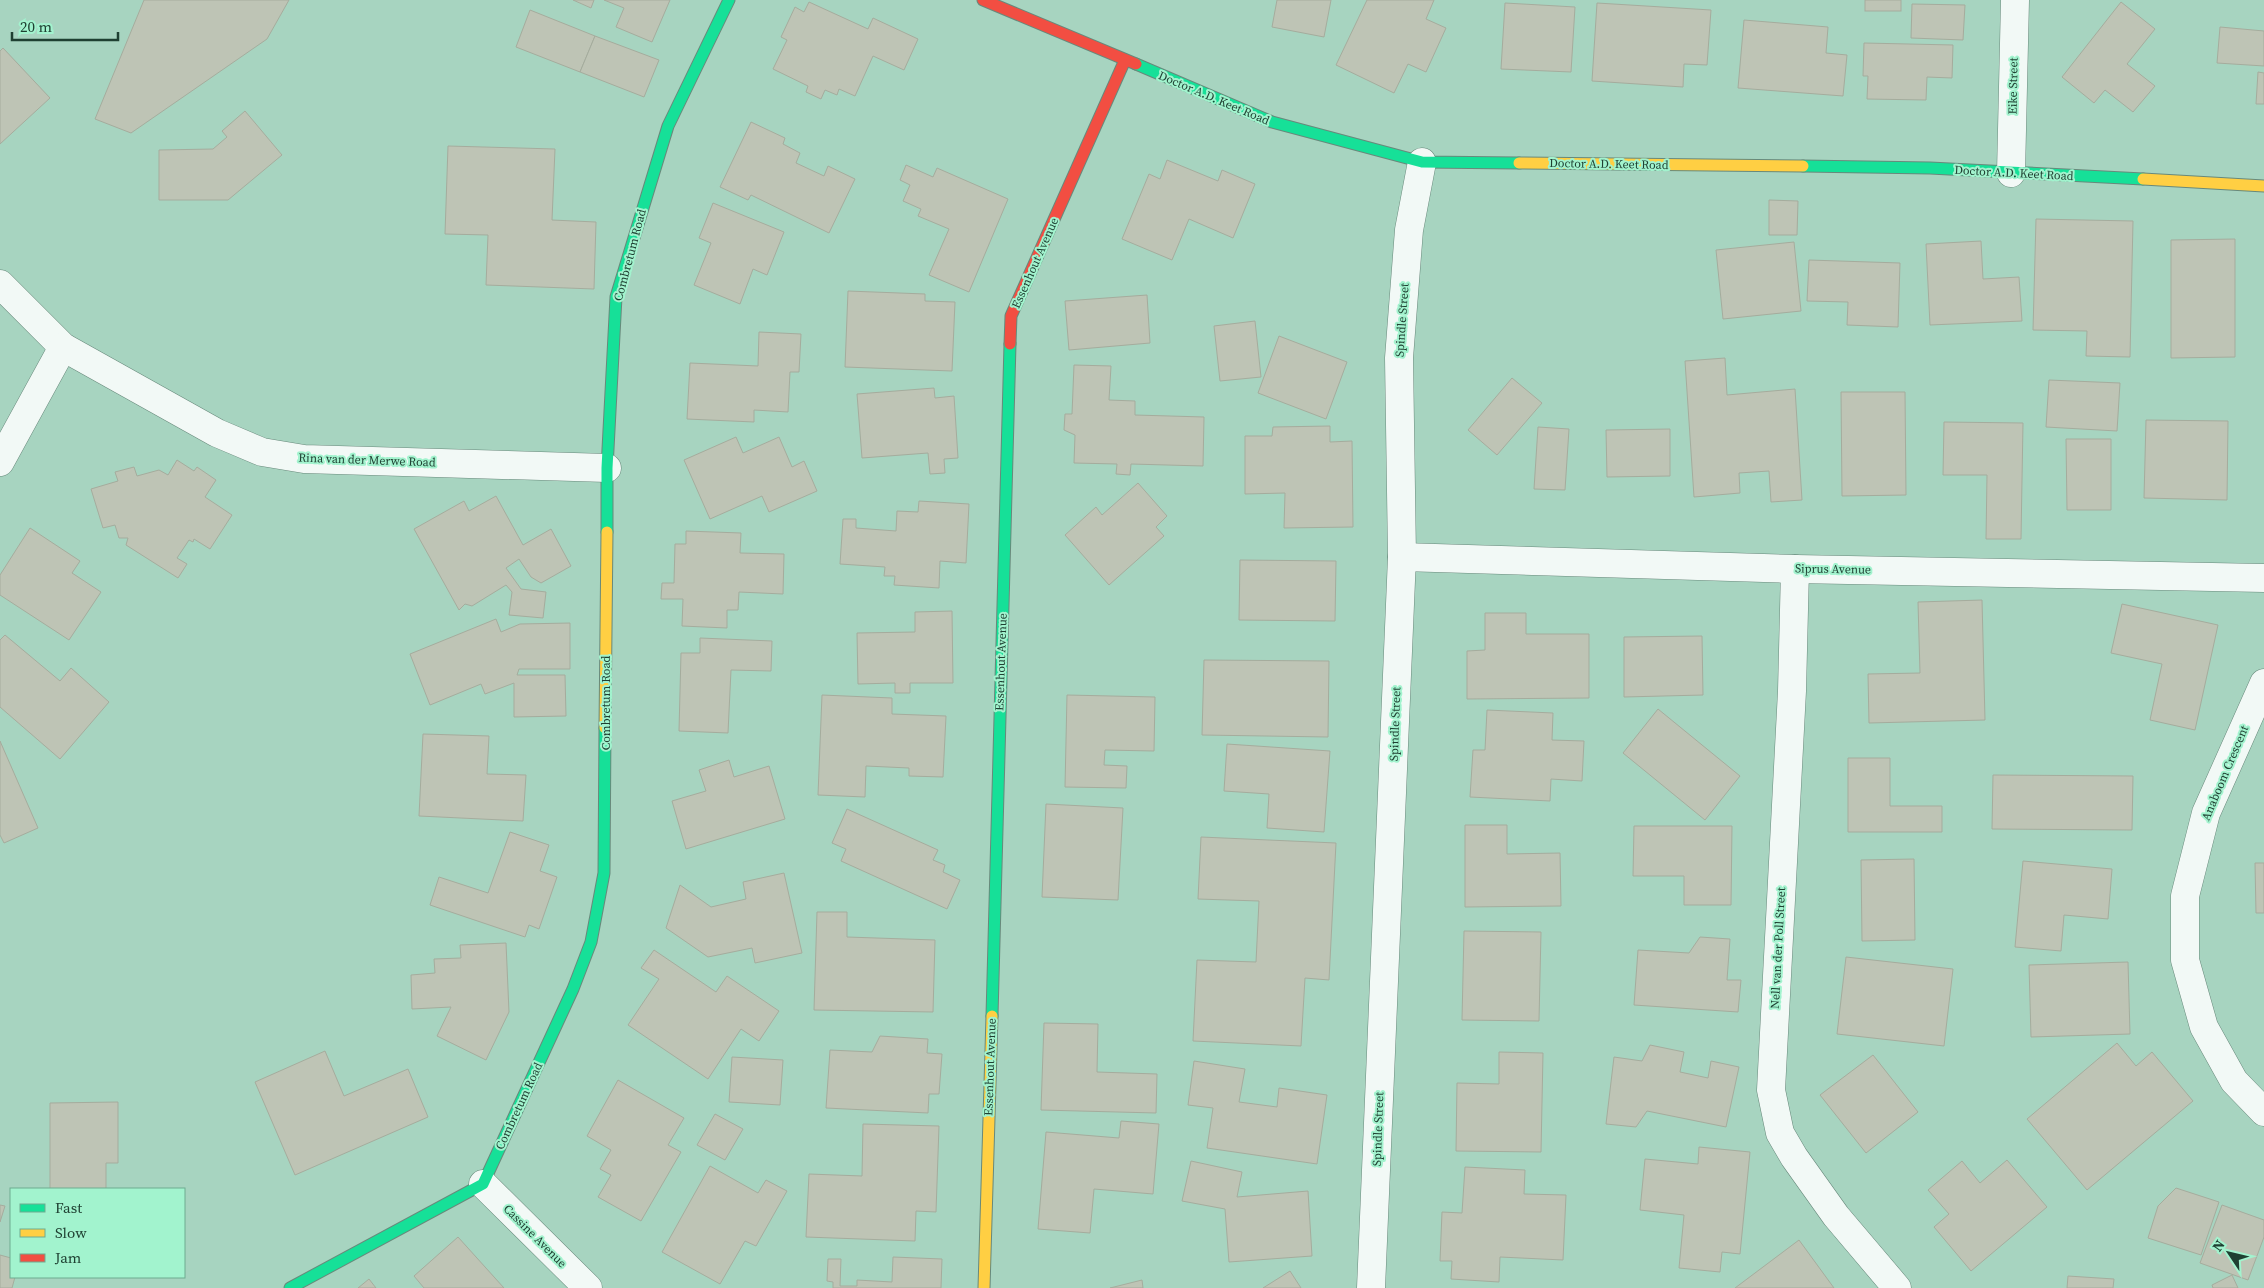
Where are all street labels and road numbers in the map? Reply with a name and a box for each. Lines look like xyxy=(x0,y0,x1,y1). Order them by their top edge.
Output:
street label: Eike Street xyxy=(2005,57,2021,115)
street label: Doctor A.D. Keet Road xyxy=(1156,67,1272,129)
street label: Doctor A.D. Keet Road xyxy=(1549,155,1669,173)
street label: Doctor A.D. Keet Road xyxy=(1954,162,2074,184)
street label: Combretum Road xyxy=(610,207,650,303)
street label: Essenhout Avenue xyxy=(1008,215,1062,311)
street label: Spindle Street xyxy=(1391,282,1413,358)
street label: Rina van der Merwe Road xyxy=(298,450,436,470)
street label: Siprus Avenue xyxy=(1795,560,1871,578)
street label: Essenhout Avenue xyxy=(991,613,1011,711)
street label: Combretum Road xyxy=(598,655,614,750)
street label: Spindle Street xyxy=(1386,687,1404,761)
street label: Anaboom Crescent xyxy=(2198,723,2252,823)
street label: Nell van der Poll Street xyxy=(1767,887,1789,1009)
street label: Essenhout Avenue xyxy=(980,1018,1000,1116)
street label: Combretum Road xyxy=(492,1060,546,1152)
street label: Spindle Street xyxy=(1369,1092,1387,1166)
street label: Cassine Avenue xyxy=(500,1201,570,1271)

